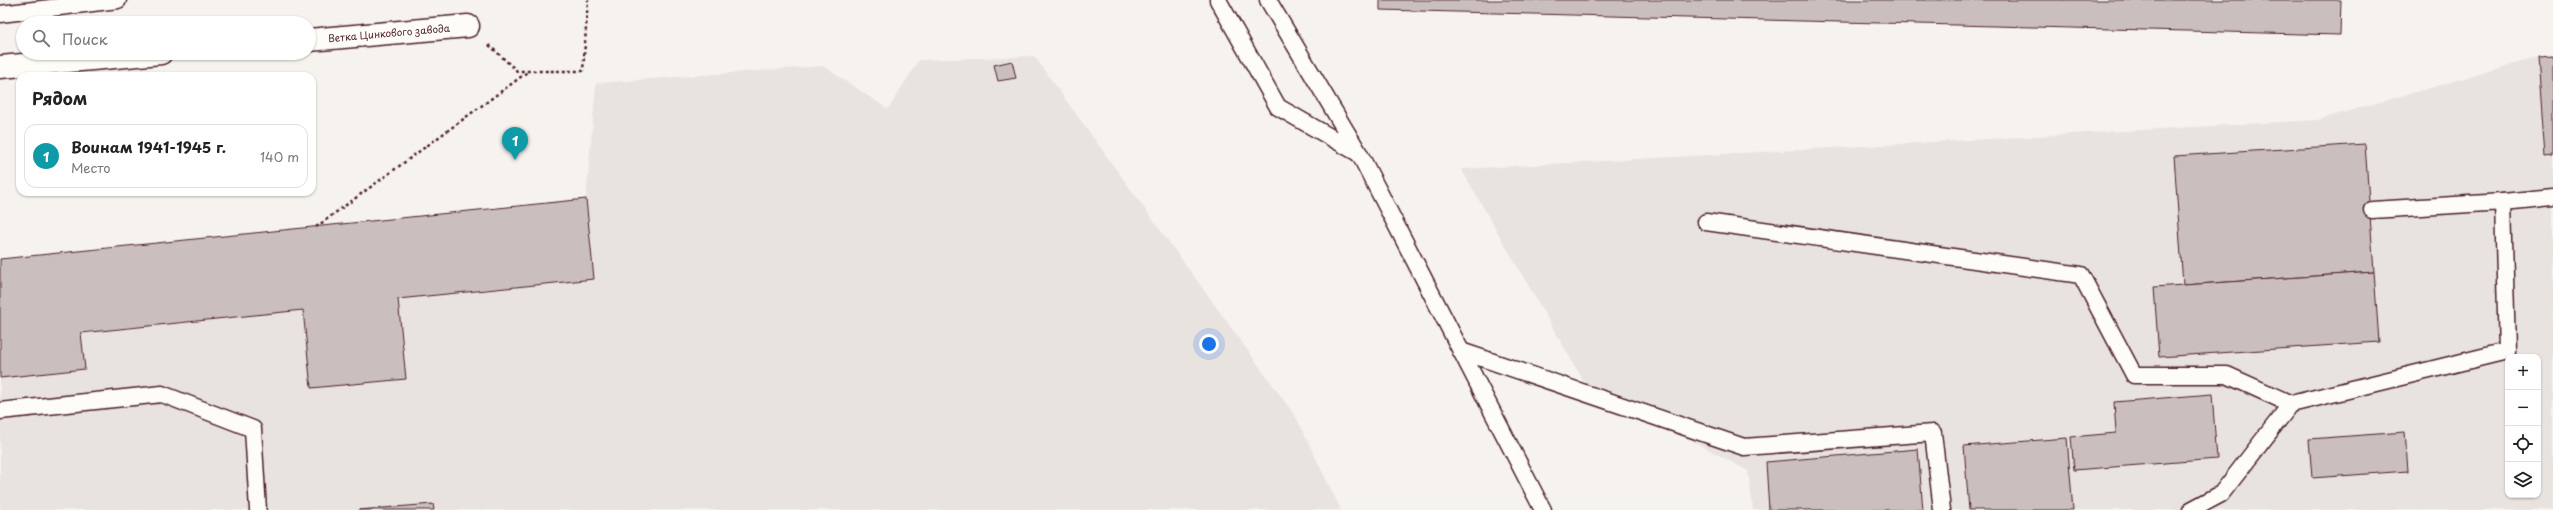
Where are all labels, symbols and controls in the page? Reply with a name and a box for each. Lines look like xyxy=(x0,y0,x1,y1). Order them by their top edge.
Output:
search box xyxy=(16,16,316,60)
street label: Ветка Цинкового завода xyxy=(327,20,451,45)
icon: search xyxy=(30,27,52,49)
text: Поиск xyxy=(62,27,108,50)
text: Рядом xyxy=(32,85,87,111)
pin: 1 xyxy=(502,127,528,160)
text: Воинам 1941-1945 г. xyxy=(71,135,226,158)
text: 1 xyxy=(43,147,49,166)
text: 140 m xyxy=(260,147,299,166)
text: Место xyxy=(71,158,111,177)
your location xyxy=(1199,334,1219,354)
map controls xyxy=(2505,354,2541,498)
button: + xyxy=(2505,354,2541,390)
button: − xyxy=(2505,390,2541,426)
button: locate xyxy=(2505,426,2541,462)
button: layers xyxy=(2505,462,2541,498)

